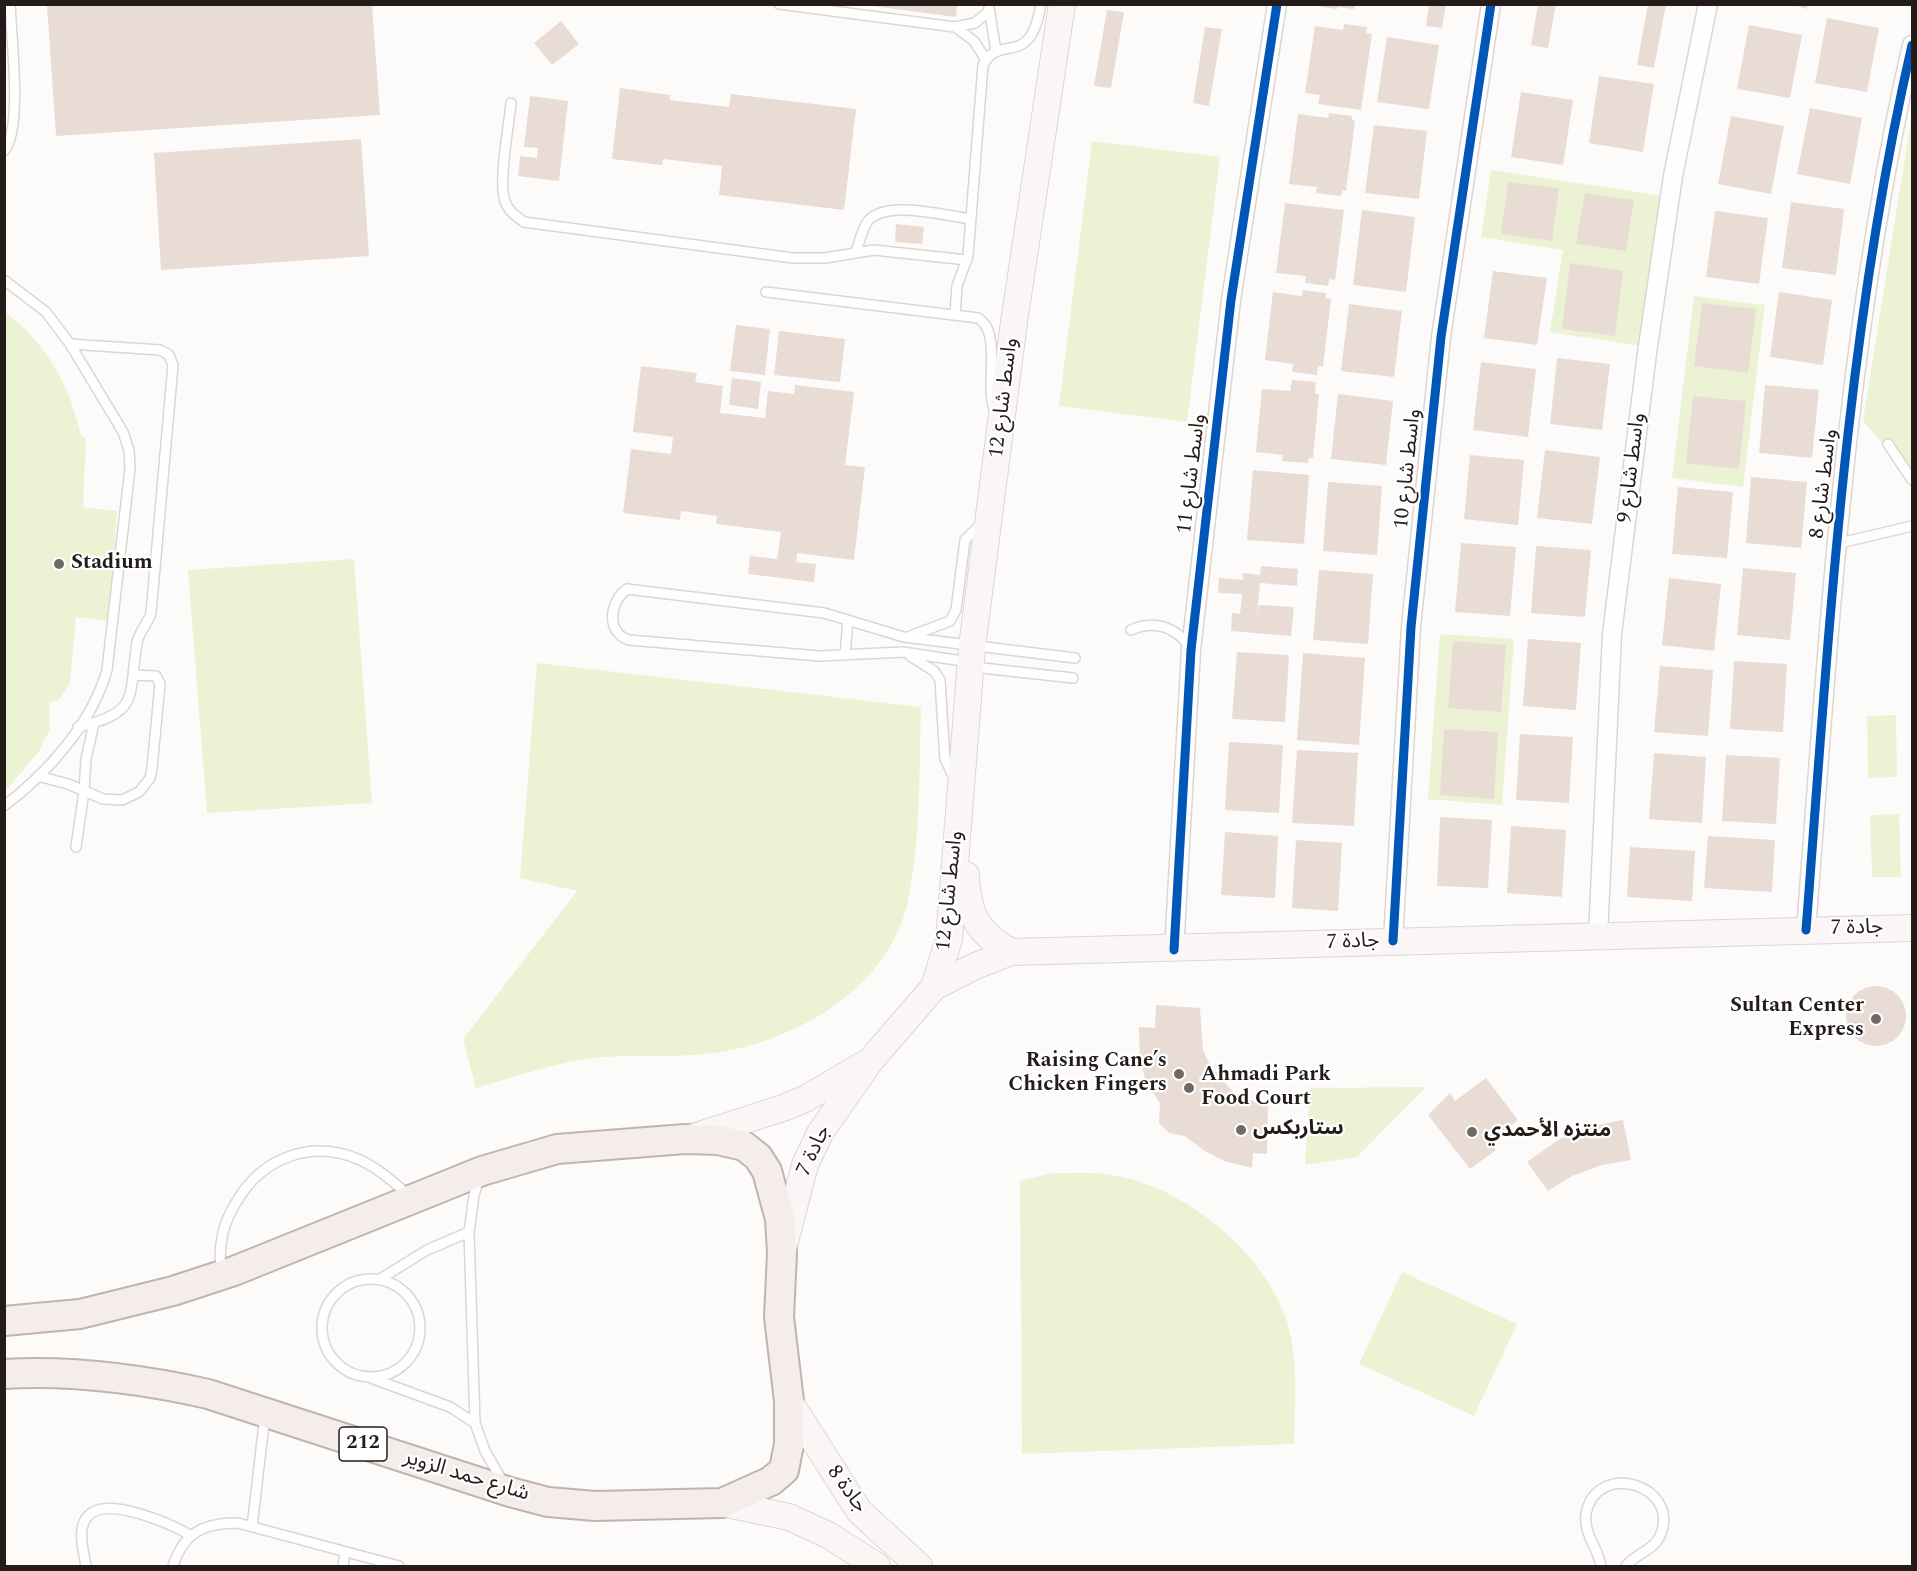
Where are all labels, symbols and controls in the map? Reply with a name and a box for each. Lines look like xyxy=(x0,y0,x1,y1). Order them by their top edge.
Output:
street label: واسط شارع 12 xyxy=(985,337,1025,459)
street label: واسط شارع 10 xyxy=(1390,408,1428,530)
street label: واسط شارع 9 xyxy=(1614,412,1652,524)
street label: واسط شارع 11 xyxy=(1173,413,1213,535)
street label: واسط شارع 8 xyxy=(1806,428,1844,540)
place label: Stadium xyxy=(71,551,153,577)
marker: Stadium xyxy=(52,557,66,571)
street label: واسط شارع 12 xyxy=(932,830,970,952)
street label: جادة 7 xyxy=(1830,916,1884,942)
street label: جادة 7 xyxy=(1326,929,1380,957)
place label: Sultan Center Express xyxy=(1730,994,1864,1044)
marker: Sultan Center Express xyxy=(1869,1012,1883,1026)
place label: Raising Cane’s Chicken Fingers xyxy=(1008,1049,1167,1099)
place label: Ahmadi Park Food Court xyxy=(1201,1063,1331,1113)
marker: Raising Cane’s Chicken Fingers xyxy=(1172,1067,1186,1081)
marker: Ahmadi Park Food Court xyxy=(1182,1081,1196,1095)
place label: ستاربكس xyxy=(1253,1117,1344,1143)
place label: منتزه الأحمدي xyxy=(1484,1119,1611,1145)
street label: جادة 7 xyxy=(792,1122,838,1180)
marker: ستاربكس xyxy=(1234,1123,1248,1137)
marker: منتزه الأحمدي xyxy=(1465,1125,1479,1139)
road number: 212 xyxy=(339,1427,387,1461)
street label: شارع حمد الزوير xyxy=(400,1446,532,1508)
street label: جادة 8 xyxy=(820,1461,872,1519)

